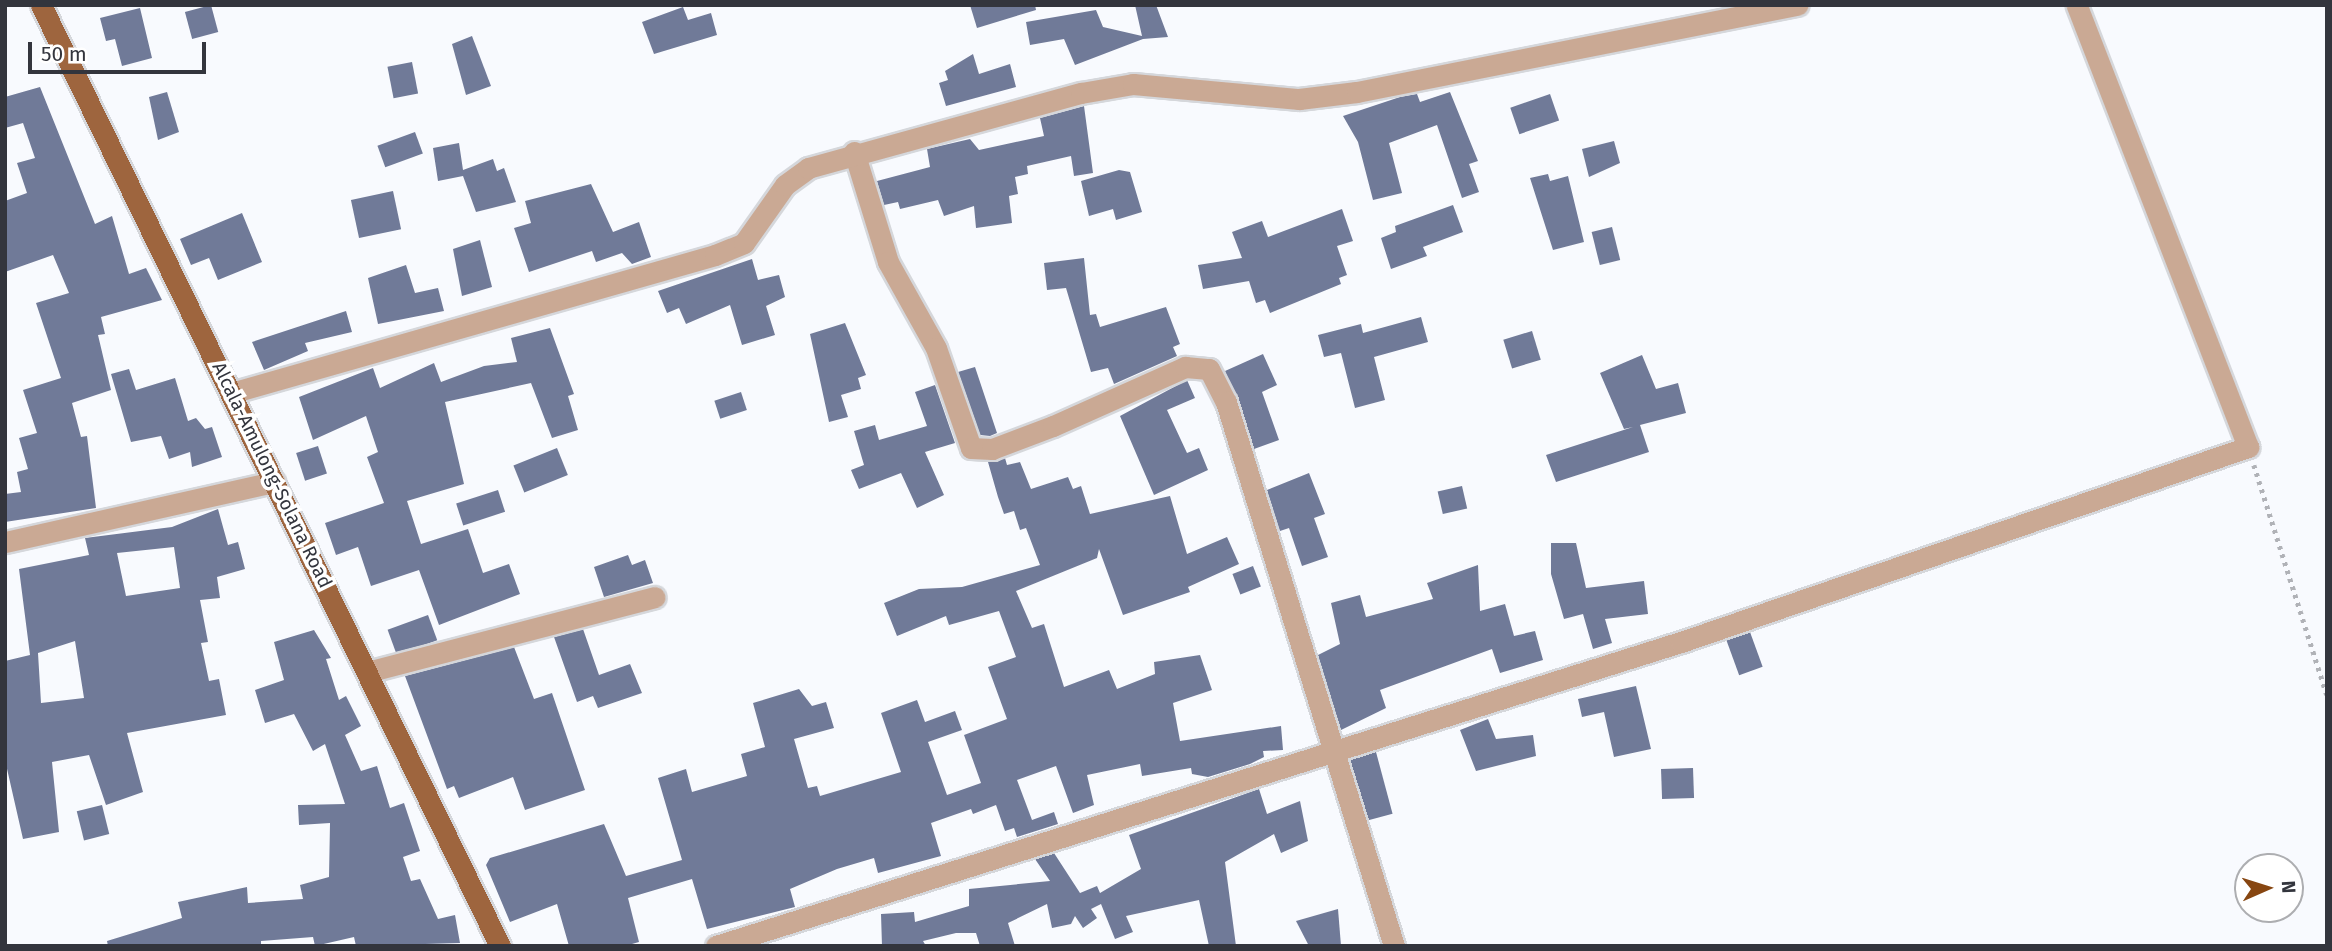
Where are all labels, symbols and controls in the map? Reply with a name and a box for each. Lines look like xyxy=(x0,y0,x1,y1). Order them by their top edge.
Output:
scale bar xyxy=(32,28,210,72)
text: 50 m xyxy=(41,41,87,67)
street label: Alcala-Amulong-Solana Road xyxy=(207,358,337,592)
north arrow xyxy=(2234,853,2304,923)
text: N xyxy=(2277,880,2300,894)

